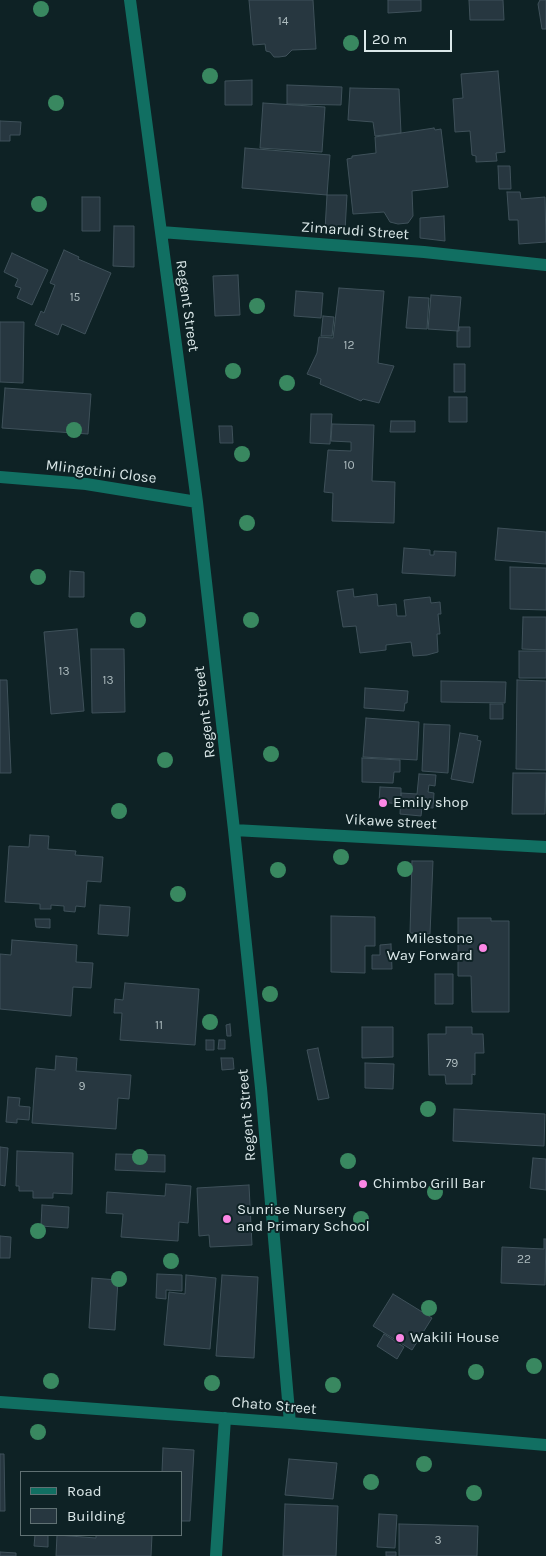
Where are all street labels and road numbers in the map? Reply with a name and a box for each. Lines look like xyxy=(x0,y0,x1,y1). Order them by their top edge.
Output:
street label: Zimarudi Street xyxy=(300,218,410,244)
street label: Regent Street xyxy=(172,259,202,353)
street label: Mlingotini Close xyxy=(45,456,157,488)
street label: Regent Street xyxy=(190,665,220,759)
street label: Vikawe street xyxy=(345,811,437,833)
street label: Regent Street xyxy=(234,1068,260,1162)
street label: Chato Street xyxy=(231,1393,317,1419)

